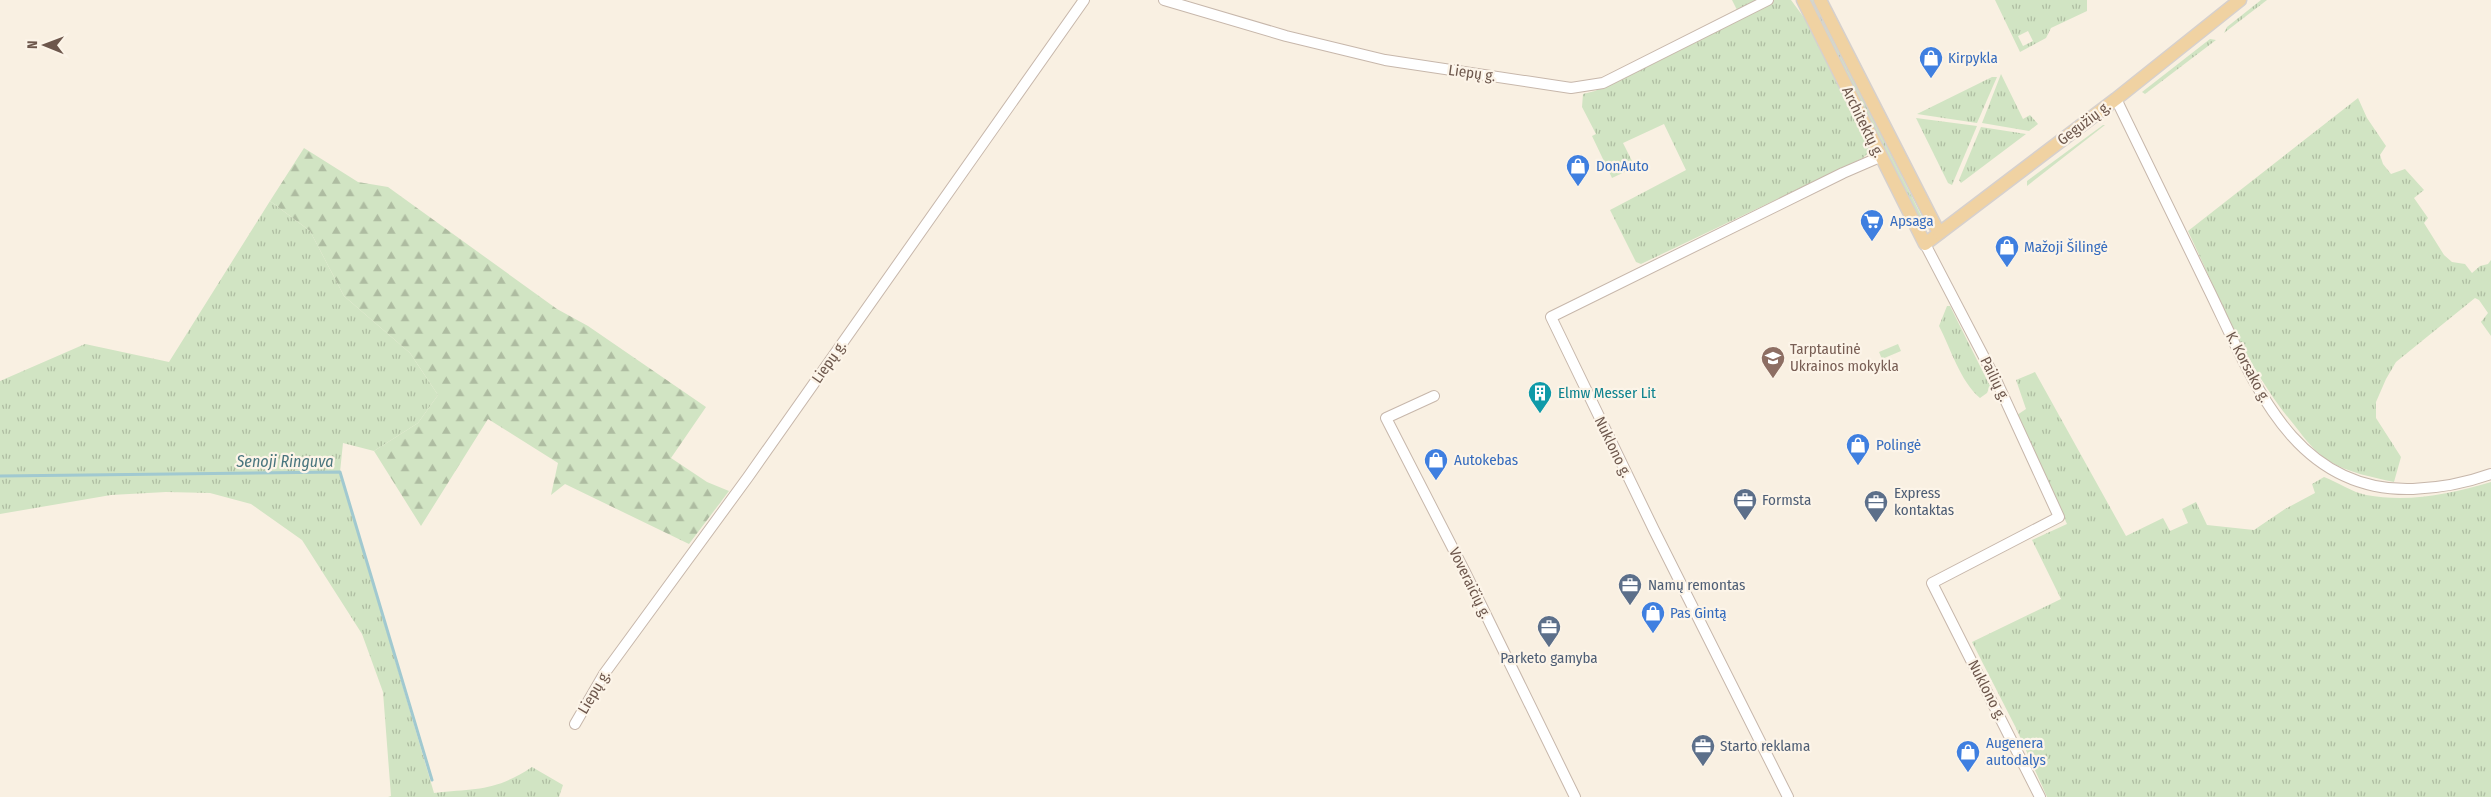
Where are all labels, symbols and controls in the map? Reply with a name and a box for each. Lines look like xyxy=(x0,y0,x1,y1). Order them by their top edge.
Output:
north arrow xyxy=(20,20,70,70)
text: N xyxy=(24,40,41,49)
shop icon: Kirpykla xyxy=(1918,45,1944,79)
place label: Kirpykla xyxy=(1948,49,1998,67)
street label: Liepų g. xyxy=(1447,61,1497,85)
street label: Architektų g. xyxy=(1838,84,1888,160)
street label: Gegužių g. xyxy=(2054,97,2114,149)
shop icon: DonAuto xyxy=(1565,153,1591,187)
place label: DonAuto xyxy=(1596,157,1649,175)
supermarket icon: Apsaga xyxy=(1859,208,1885,242)
place label: Apsaga xyxy=(1890,212,1934,230)
shop icon: Mažoji Šilingė xyxy=(1994,234,2020,268)
place label: Mažoji Šilingė xyxy=(2024,238,2108,256)
street label: K. Korsako g. xyxy=(2222,329,2274,405)
street label: Liepų g. xyxy=(808,337,850,387)
place label: Tarptautinė Ukrainos mokykla xyxy=(1790,340,1899,375)
school or university icon: Tarptautinė Ukrainos mokykla xyxy=(1760,345,1786,379)
street label: Pailių g. xyxy=(1976,354,2014,404)
building icon: Elmw Messer Lit xyxy=(1527,380,1553,414)
place label: Elmw Messer Lit xyxy=(1558,384,1656,402)
street label: Nuklono g. xyxy=(1591,414,1635,480)
shop icon: Polingė xyxy=(1845,432,1871,466)
place label: Polingė xyxy=(1876,436,1921,454)
shop icon: Autokebas xyxy=(1423,447,1449,481)
place label: Autokebas xyxy=(1454,451,1518,469)
water label: Senoji Ringuva xyxy=(236,452,333,471)
place label: Express kontaktas xyxy=(1894,484,1954,519)
office icon: Formsta xyxy=(1732,487,1758,521)
office icon: Express kontaktas xyxy=(1863,489,1889,523)
place label: Formsta xyxy=(1762,491,1811,509)
street label: Voveraičių g. xyxy=(1445,545,1495,621)
office icon: Namų remontas xyxy=(1617,572,1643,606)
place label: Namų remontas xyxy=(1648,576,1745,594)
shop icon: Pas Gintą xyxy=(1640,600,1666,634)
place label: Pas Gintą xyxy=(1670,604,1727,622)
office icon: Parketo gamyba xyxy=(1536,614,1562,648)
place label: Parketo gamyba xyxy=(1500,649,1598,667)
street label: Nuklono g. xyxy=(1964,657,2010,723)
street label: Liepų g. xyxy=(574,667,614,717)
office icon: Starto reklama xyxy=(1690,733,1716,767)
place label: Augenera autodalys xyxy=(1986,734,2046,769)
place label: Starto reklama xyxy=(1720,737,1810,755)
shop icon: Augenera autodalys xyxy=(1955,739,1981,773)

